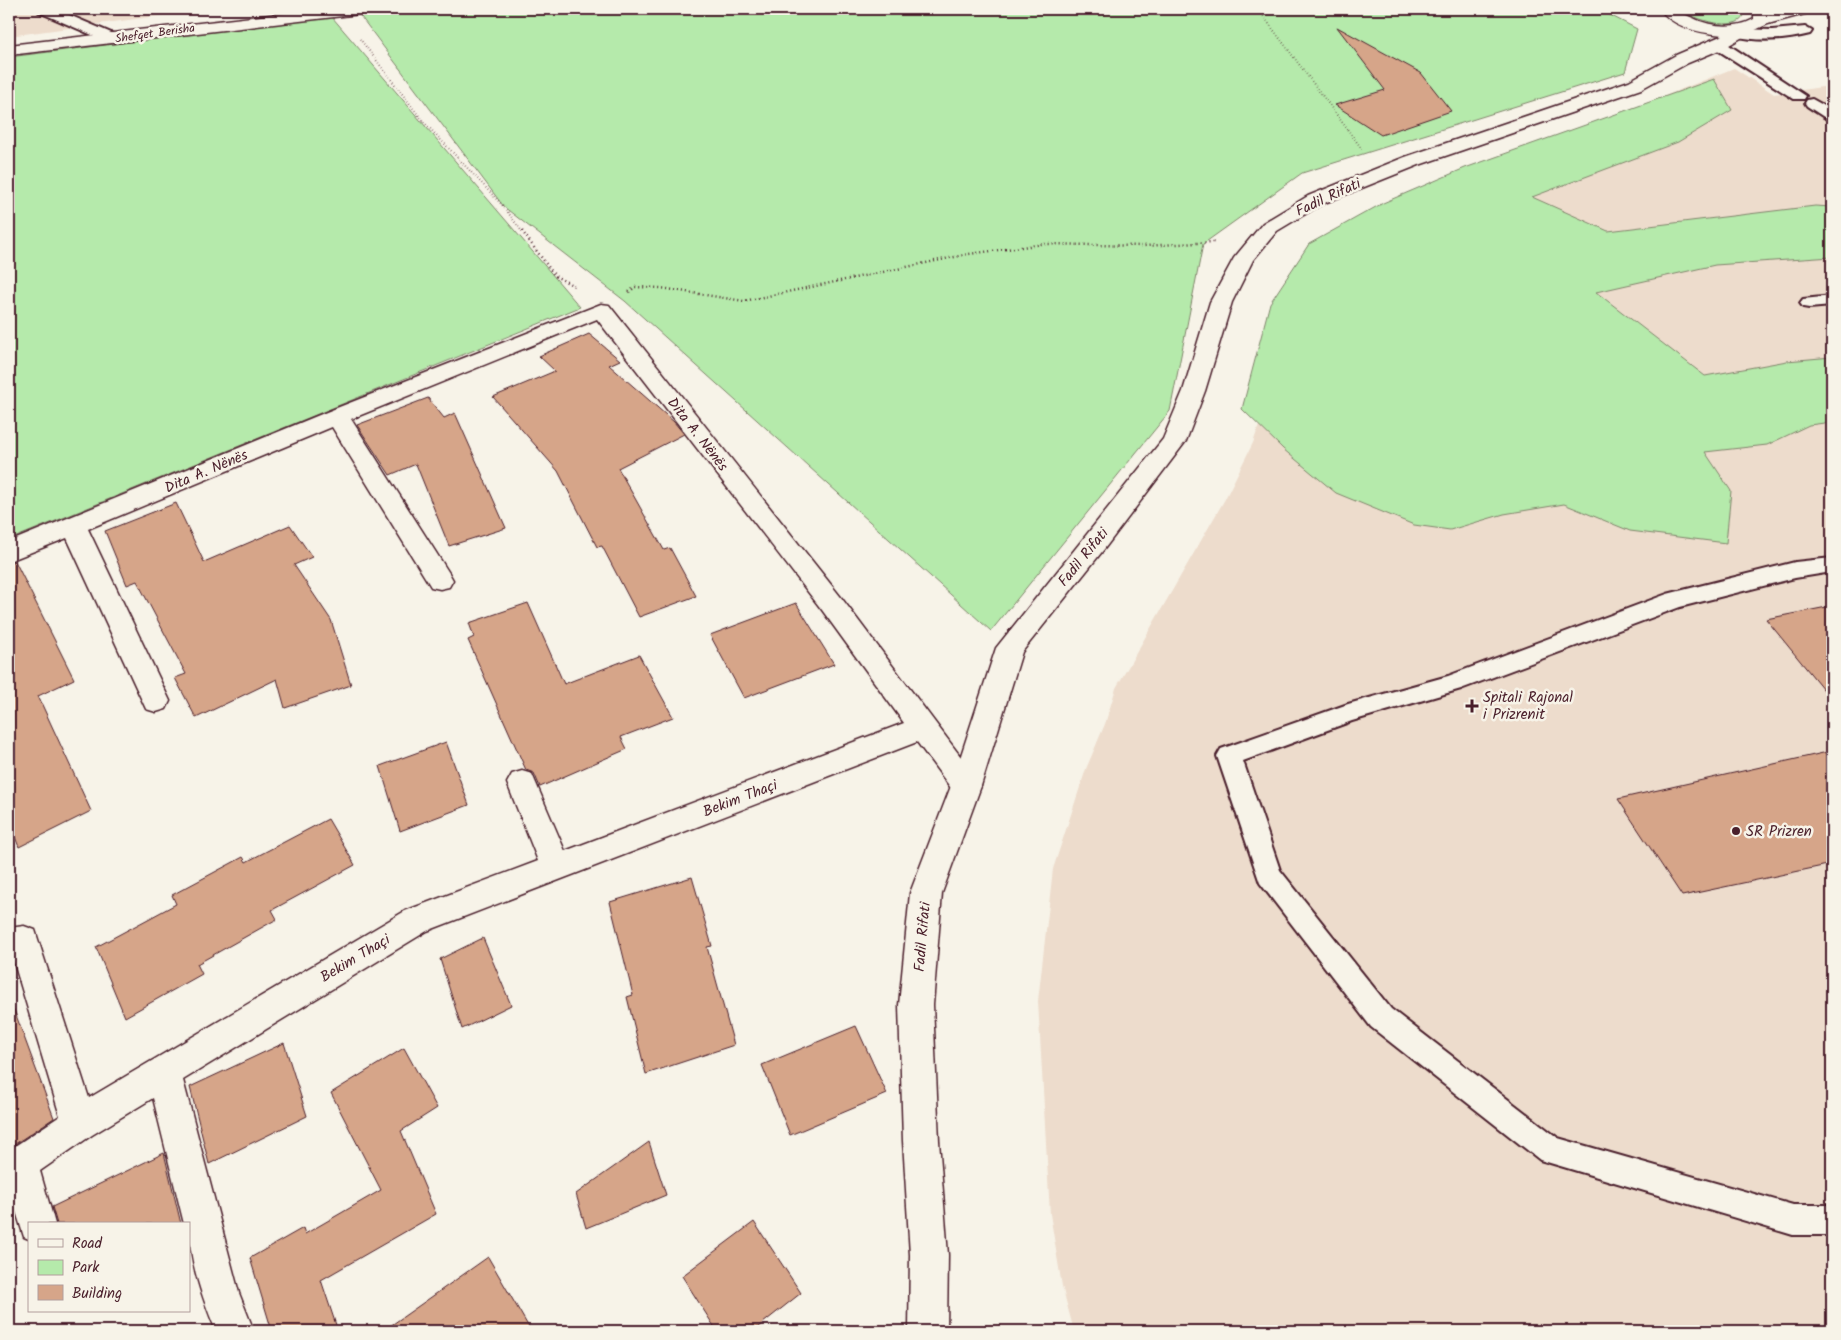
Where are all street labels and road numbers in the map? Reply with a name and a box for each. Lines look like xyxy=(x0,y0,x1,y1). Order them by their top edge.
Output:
street label: Shefqet Berisha xyxy=(114,18,197,48)
street label: Fadil Rifati xyxy=(1292,172,1367,224)
street label: Dita A. Nënës xyxy=(661,392,734,477)
street label: Dita A. Nënës xyxy=(161,443,252,500)
street label: Fadil Rifati xyxy=(1052,522,1116,592)
street label: Bekim Thaçi xyxy=(700,773,783,824)
street label: Fadil Rifati xyxy=(908,900,938,973)
street label: Bekim Thaçi xyxy=(316,928,396,989)

